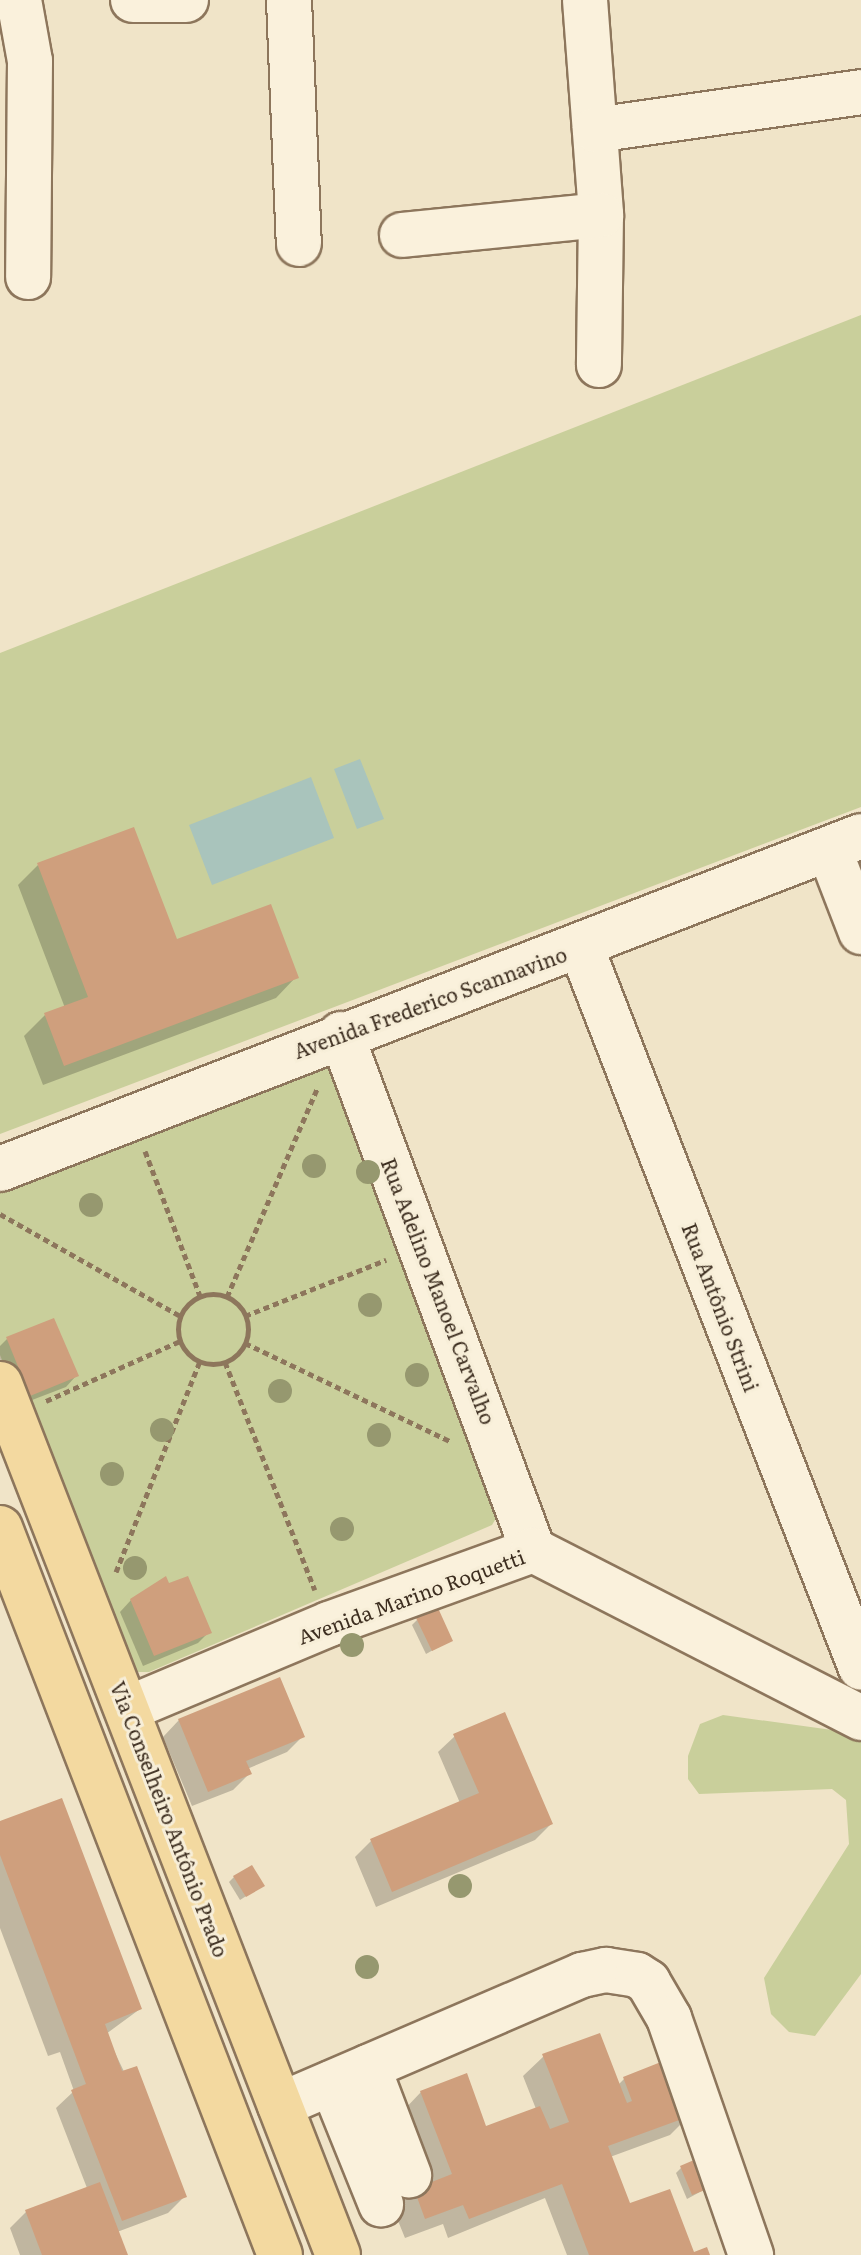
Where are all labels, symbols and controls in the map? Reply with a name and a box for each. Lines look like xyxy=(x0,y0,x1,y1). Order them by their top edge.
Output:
street label: Avenida Frederico Scannavino xyxy=(290,941,570,1063)
street label: Rua Adelino Manoel Carvalho xyxy=(377,1154,501,1428)
street label: Rua Antônio Strini xyxy=(678,1219,764,1395)
street label: Avenida Marino Roquetti xyxy=(294,1544,528,1648)
street label: Via Conselheiro Antônio Prado xyxy=(106,1678,234,1960)

